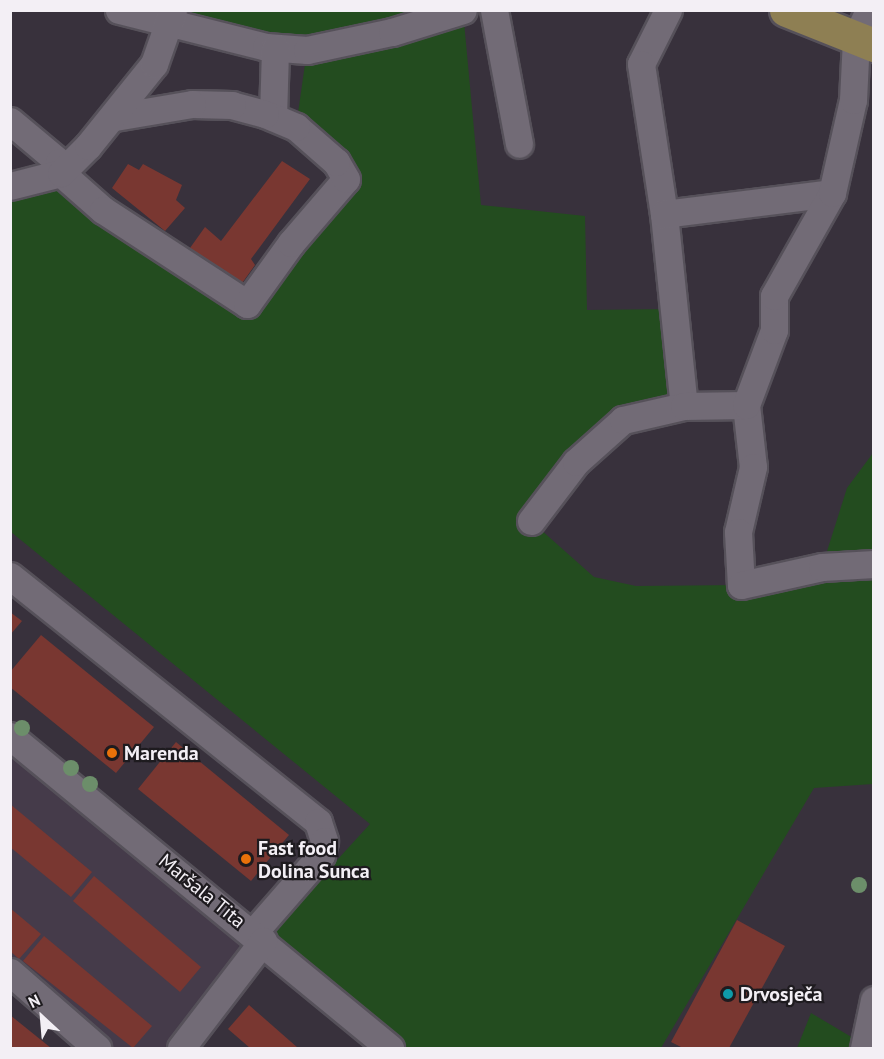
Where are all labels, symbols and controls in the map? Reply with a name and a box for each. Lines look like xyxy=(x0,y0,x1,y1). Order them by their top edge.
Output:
place label: Marenda xyxy=(124,741,199,765)
marker: Marenda xyxy=(105,746,119,760)
place label: Fast food Dolina Sunca xyxy=(258,836,370,883)
street label: Maršala Tita xyxy=(154,849,250,933)
marker: Fast food Dolina Sunca xyxy=(239,852,253,866)
place label: Drvosječa xyxy=(740,982,823,1006)
north arrow xyxy=(12,987,72,1047)
marker: Drvosječa xyxy=(721,987,735,1001)
text: N xyxy=(25,990,43,1012)

